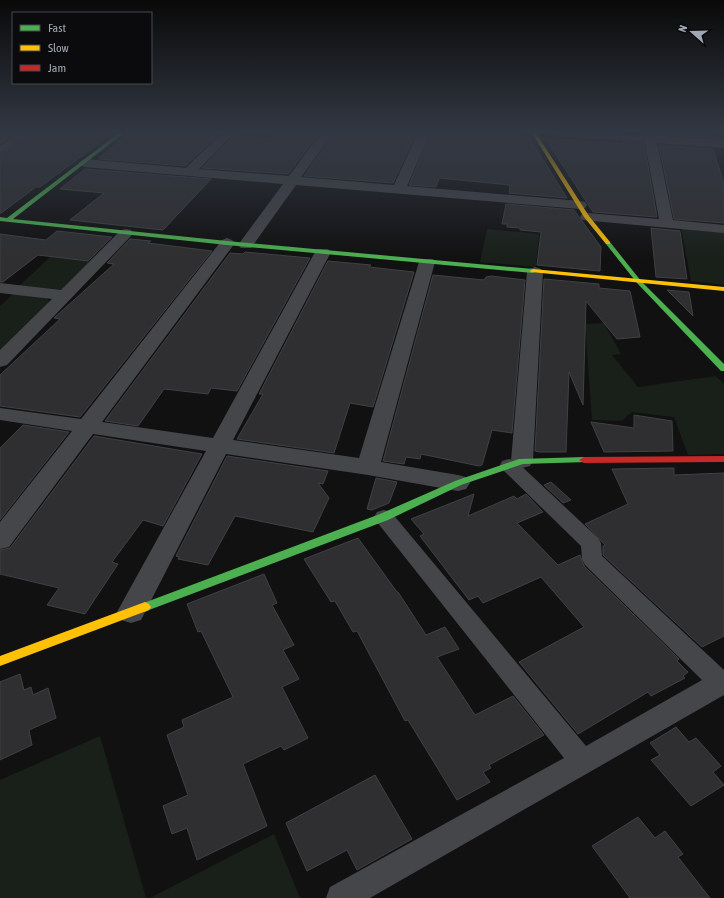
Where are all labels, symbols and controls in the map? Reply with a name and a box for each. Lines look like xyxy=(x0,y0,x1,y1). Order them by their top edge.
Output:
legend xyxy=(12,12,152,84)
north arrow xyxy=(672,12,712,52)
text: Fast xyxy=(48,21,66,35)
text: N xyxy=(676,23,689,34)
text: Slow xyxy=(48,41,69,55)
text: Jam xyxy=(48,61,66,75)

